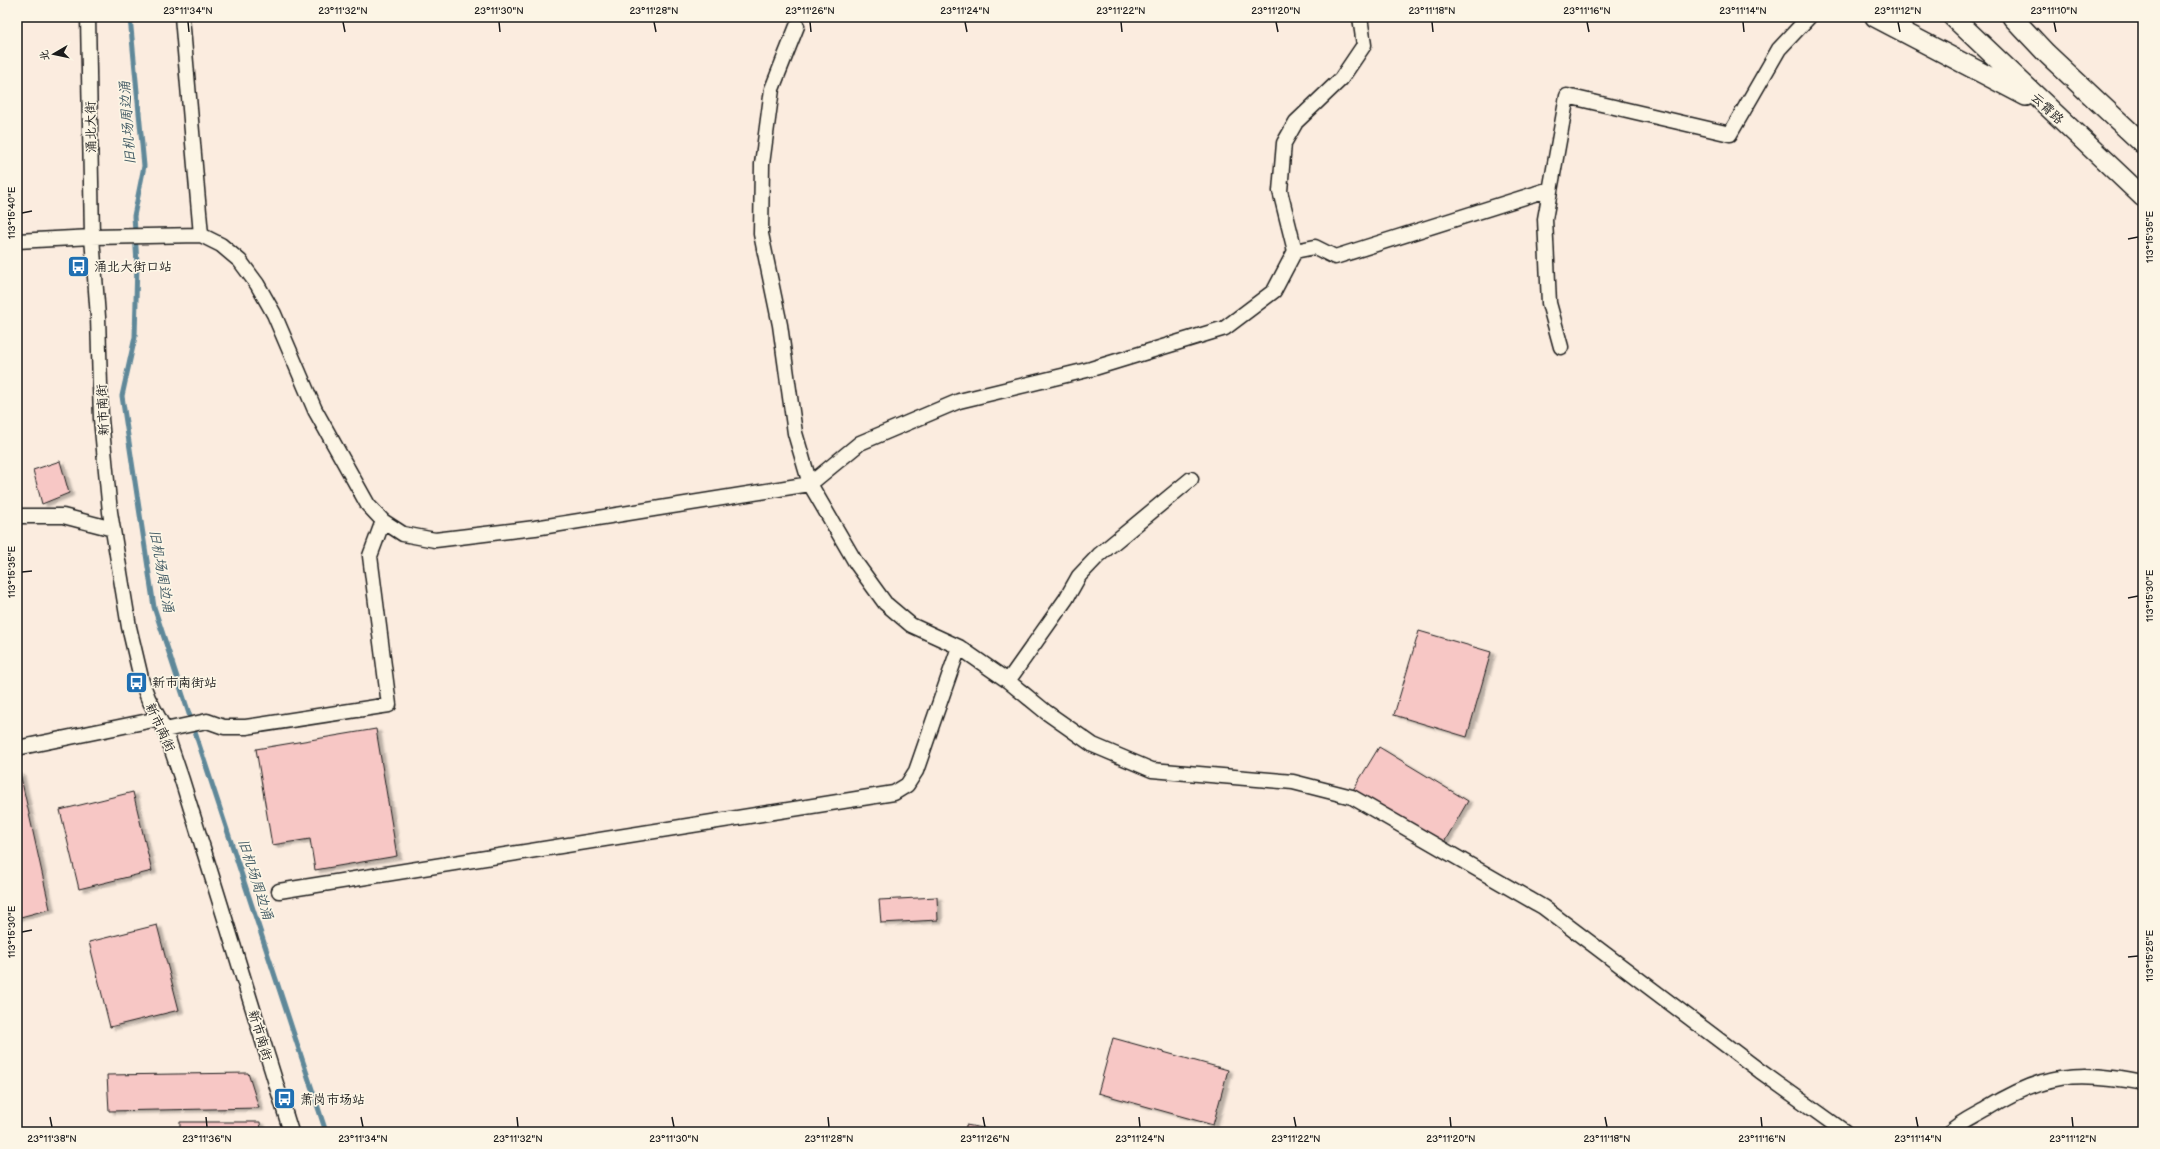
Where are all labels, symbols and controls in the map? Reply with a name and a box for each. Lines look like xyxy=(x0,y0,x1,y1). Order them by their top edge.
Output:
text: 23°11'34"N xyxy=(163,5,213,17)
text: 23°11'32"N xyxy=(318,5,368,17)
text: 23°11'30"N xyxy=(474,5,524,17)
text: 23°11'28"N xyxy=(629,5,679,17)
text: 23°11'26"N xyxy=(785,5,835,17)
text: 23°11'24"N xyxy=(940,5,990,17)
text: 23°11'22"N xyxy=(1096,5,1146,17)
text: 23°11'20"N xyxy=(1251,5,1301,17)
text: 23°11'18"N xyxy=(1408,5,1456,17)
text: 23°11'16"N xyxy=(1563,5,1611,17)
text: 23°11'14"N xyxy=(1719,5,1767,17)
text: 23°11'12"N xyxy=(1874,5,1922,17)
text: 23°11'10"N xyxy=(2030,5,2078,17)
north arrow xyxy=(34,34,74,74)
text: 北 xyxy=(37,49,52,62)
water label: 旧机场周边涌 xyxy=(116,79,139,165)
street label: 云霄路 xyxy=(2028,90,2067,128)
street label: 涌北大街 xyxy=(83,101,99,153)
text: 113°15'40"E xyxy=(6,186,18,239)
text: 113°15'35"E xyxy=(2144,210,2156,263)
bus stop icon: 涌北大街口站 xyxy=(66,253,92,279)
place label: 涌北大街口站 xyxy=(94,259,172,275)
street label: 新市南街 xyxy=(94,384,112,436)
water label: 旧机场周边涌 xyxy=(146,528,177,615)
text: 113°15'35"E xyxy=(6,545,18,598)
text: 113°15'30"E xyxy=(2144,569,2156,622)
bus stop icon: 新市南街站 xyxy=(123,669,149,695)
place label: 新市南街站 xyxy=(152,675,217,691)
street label: 新市南街 xyxy=(142,700,178,754)
water label: 旧机场周边涌 xyxy=(234,837,277,923)
text: 113°15'30"E xyxy=(6,905,18,958)
text: 113°15'25"E xyxy=(2144,930,2156,982)
street label: 新市南街 xyxy=(245,1008,275,1063)
bus stop icon: 萧岗市场站 xyxy=(272,1086,298,1112)
place label: 萧岗市场站 xyxy=(300,1092,365,1108)
text: 23°11'38"N xyxy=(27,1133,77,1145)
text: 23°11'36"N xyxy=(182,1133,232,1145)
text: 23°11'34"N xyxy=(338,1133,388,1145)
text: 23°11'32"N xyxy=(493,1133,543,1145)
text: 23°11'30"N xyxy=(649,1133,699,1145)
text: 23°11'28"N xyxy=(804,1133,854,1145)
text: 23°11'26"N xyxy=(960,1133,1010,1145)
text: 23°11'24"N xyxy=(1115,1133,1165,1145)
text: 23°11'22"N xyxy=(1271,1133,1321,1145)
text: 23°11'20"N xyxy=(1426,1133,1476,1145)
text: 23°11'18"N xyxy=(1583,1133,1631,1145)
text: 23°11'16"N xyxy=(1738,1133,1786,1145)
text: 23°11'14"N xyxy=(1894,1133,1942,1145)
text: 23°11'12"N xyxy=(2049,1133,2097,1145)

